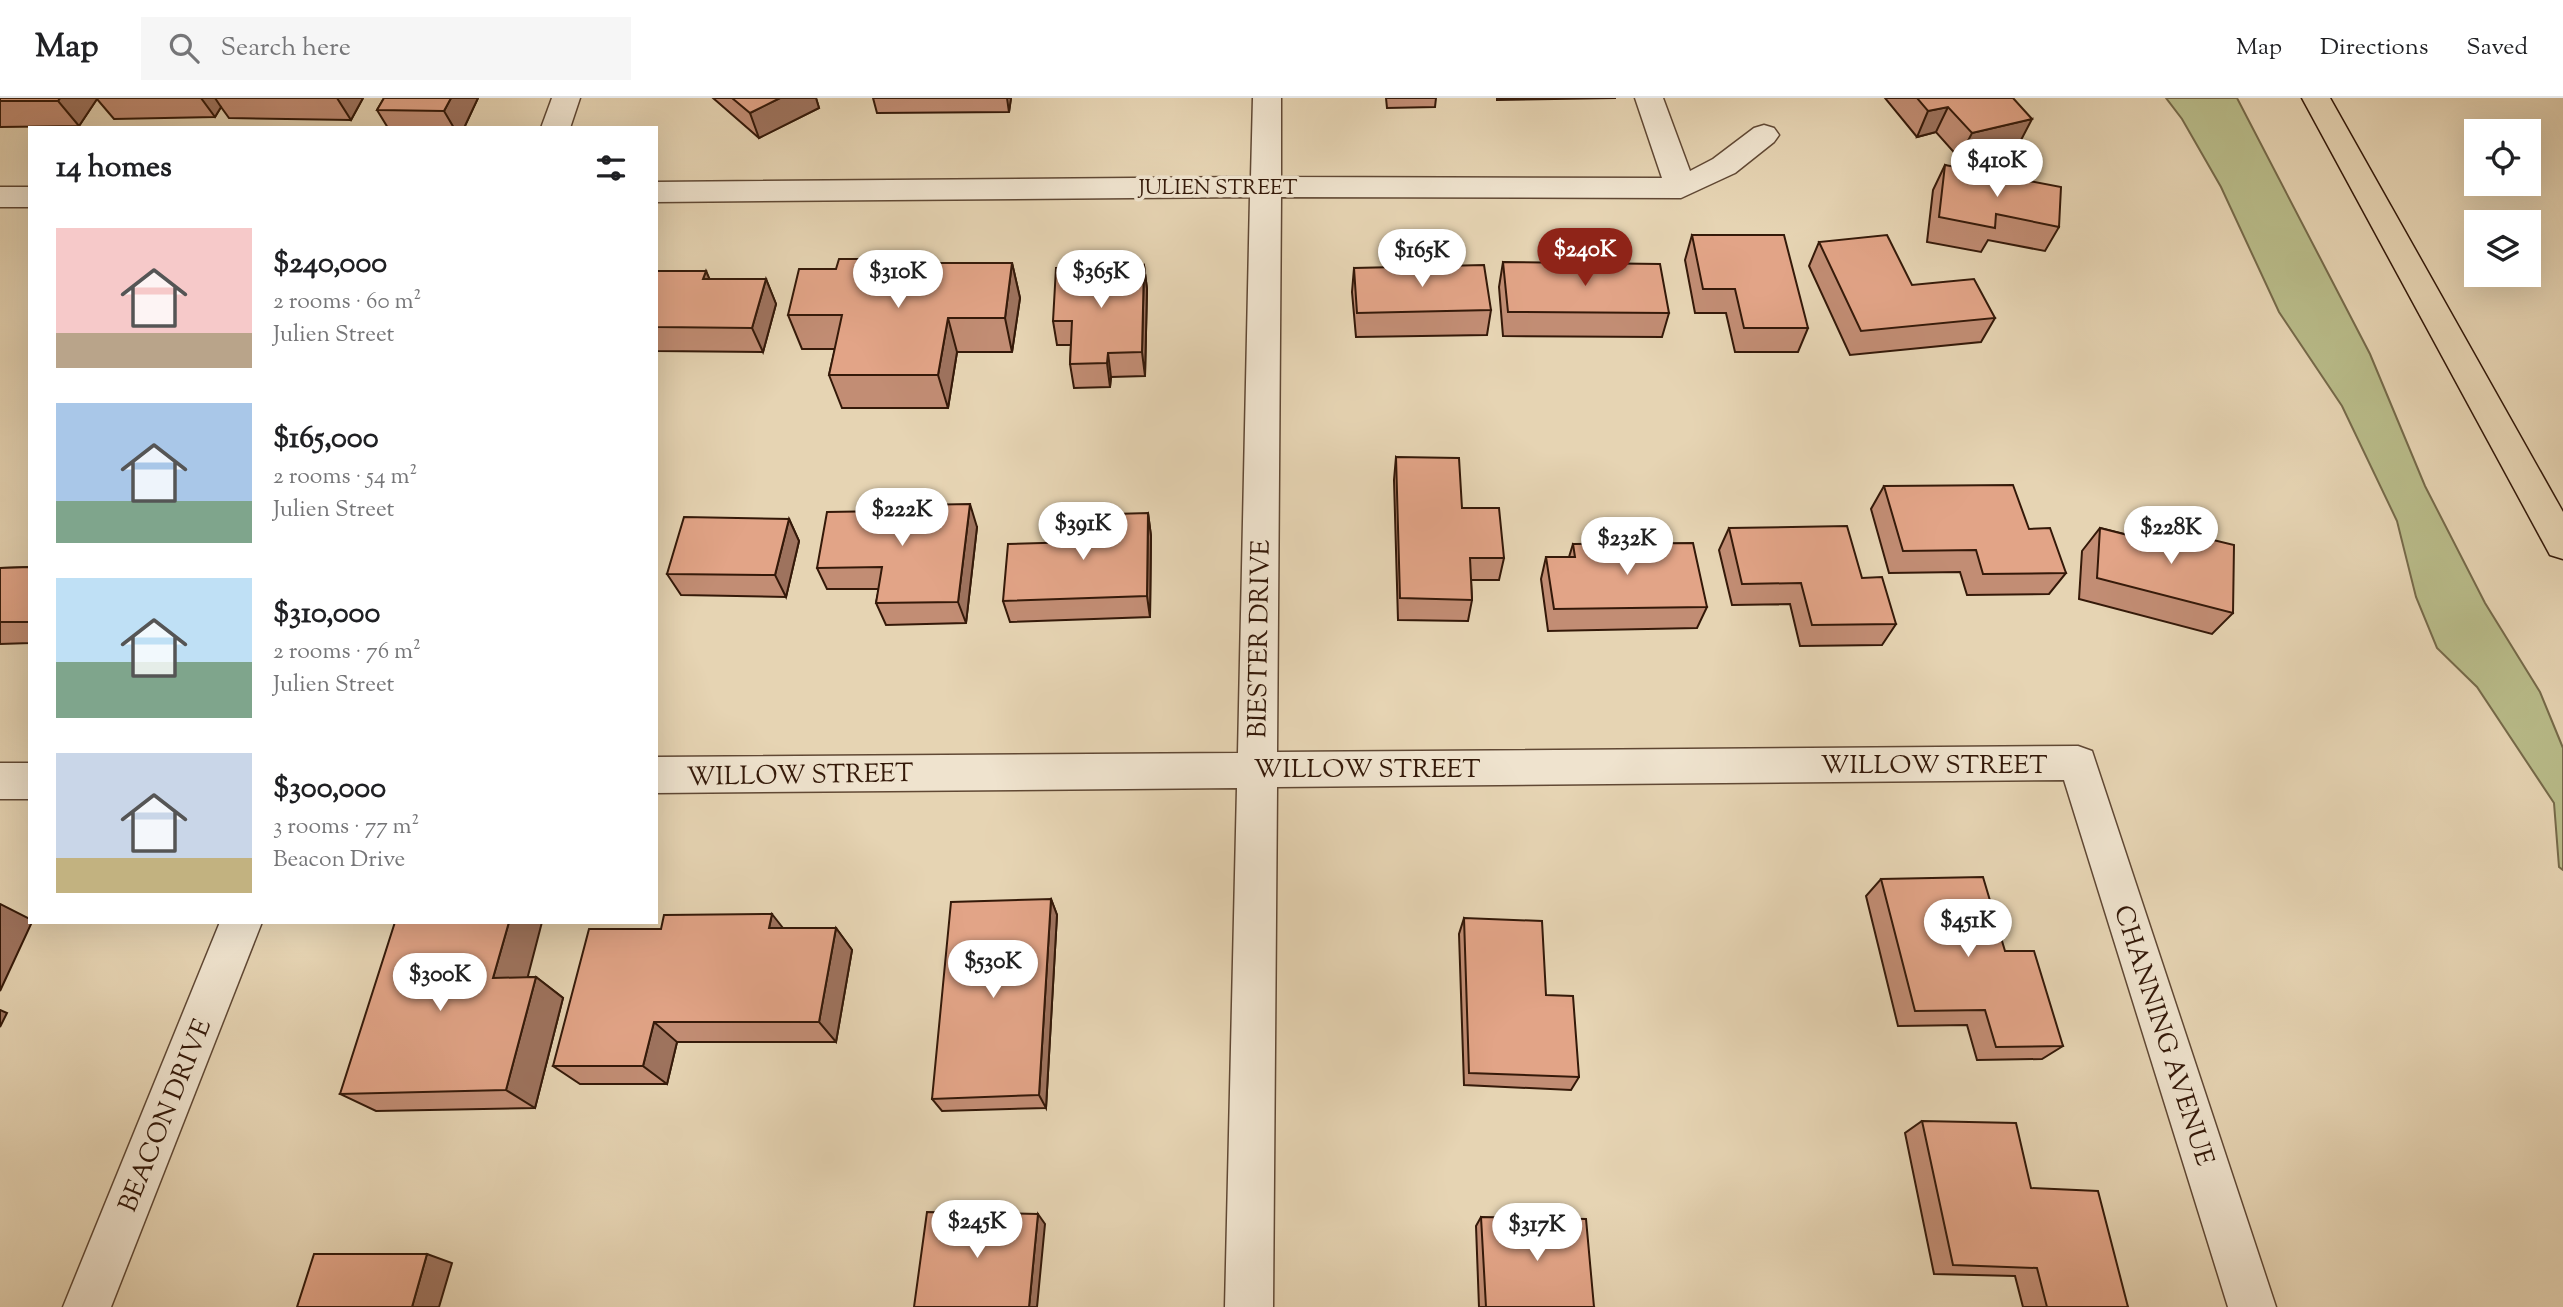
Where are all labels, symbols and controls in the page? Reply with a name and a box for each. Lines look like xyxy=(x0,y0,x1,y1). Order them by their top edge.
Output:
search box xyxy=(141,17,631,80)
text: Map xyxy=(35,24,99,72)
icon: search xyxy=(165,29,203,67)
text: Search here xyxy=(221,30,351,67)
text: Map xyxy=(2236,31,2282,65)
text: Directions xyxy=(2320,31,2428,65)
text: Saved xyxy=(2466,31,2528,65)
map controls xyxy=(2464,119,2541,287)
button: locate xyxy=(2464,119,2541,196)
pin: $410K xyxy=(1948,140,2046,199)
text: $410K xyxy=(1967,145,2027,178)
text: 14 homes xyxy=(56,147,172,190)
icon: filters xyxy=(592,149,630,187)
street label: JULIEN STREET xyxy=(1137,174,1298,204)
button: layers xyxy=(2464,210,2541,287)
pin: $240K xyxy=(1536,228,1634,288)
pin: $165K xyxy=(1373,230,1471,289)
text: $240K xyxy=(1553,234,1617,267)
text: $165K xyxy=(1394,235,1450,268)
text: $240,000 xyxy=(273,243,387,286)
pin: $310K xyxy=(849,250,947,310)
pin: $365K xyxy=(1052,250,1150,310)
icon: home xyxy=(112,256,196,340)
text: $310K xyxy=(869,256,927,289)
text: $365K xyxy=(1072,256,1130,289)
text: 2 rooms · 60 m² xyxy=(273,286,421,319)
text: Julien Street xyxy=(273,319,394,352)
text: $165,000 xyxy=(273,418,379,461)
icon: home xyxy=(112,431,196,515)
text: 2 rooms · 54 m² xyxy=(273,461,417,494)
pin: $222K xyxy=(853,489,951,548)
text: Julien Street xyxy=(273,494,394,527)
text: $222K xyxy=(871,494,933,527)
pin: $391K xyxy=(1034,503,1132,562)
pin: $228K xyxy=(2122,506,2220,566)
text: $391K xyxy=(1055,508,1112,541)
text: $228K xyxy=(2140,512,2202,545)
pin: $232K xyxy=(1578,518,1676,577)
text: $232K xyxy=(1597,523,1657,556)
street label: BIESTER DRIVE xyxy=(1240,539,1281,739)
text: $310,000 xyxy=(273,593,380,636)
icon: home xyxy=(112,606,196,690)
text: 2 rooms · 76 m² xyxy=(273,636,421,669)
text: Julien Street xyxy=(273,669,394,702)
street label: WILLOW STREET xyxy=(1821,748,2047,785)
street label: WILLOW STREET xyxy=(1254,752,1480,789)
street label: WILLOW STREET xyxy=(686,756,914,797)
text: $300,000 xyxy=(273,768,386,811)
icon: home xyxy=(112,781,196,865)
text: 3 rooms · 77 m² xyxy=(273,811,419,844)
text: Beacon Drive xyxy=(273,844,405,877)
pin: $451K xyxy=(1919,900,2017,959)
street label: CHANNING AVENUE xyxy=(2103,901,2222,1171)
text: $451K xyxy=(1940,905,1996,938)
pin: $530K xyxy=(944,940,1042,1000)
text: $530K xyxy=(964,946,1022,979)
pin: $300K xyxy=(391,954,489,1013)
text: $300K xyxy=(409,959,471,992)
street label: BEACON DRIVE xyxy=(111,1013,222,1218)
pin: $245K xyxy=(928,1200,1026,1260)
pin: $317K xyxy=(1488,1204,1586,1263)
text: $245K xyxy=(947,1206,1007,1239)
text: $317K xyxy=(1508,1209,1566,1242)

